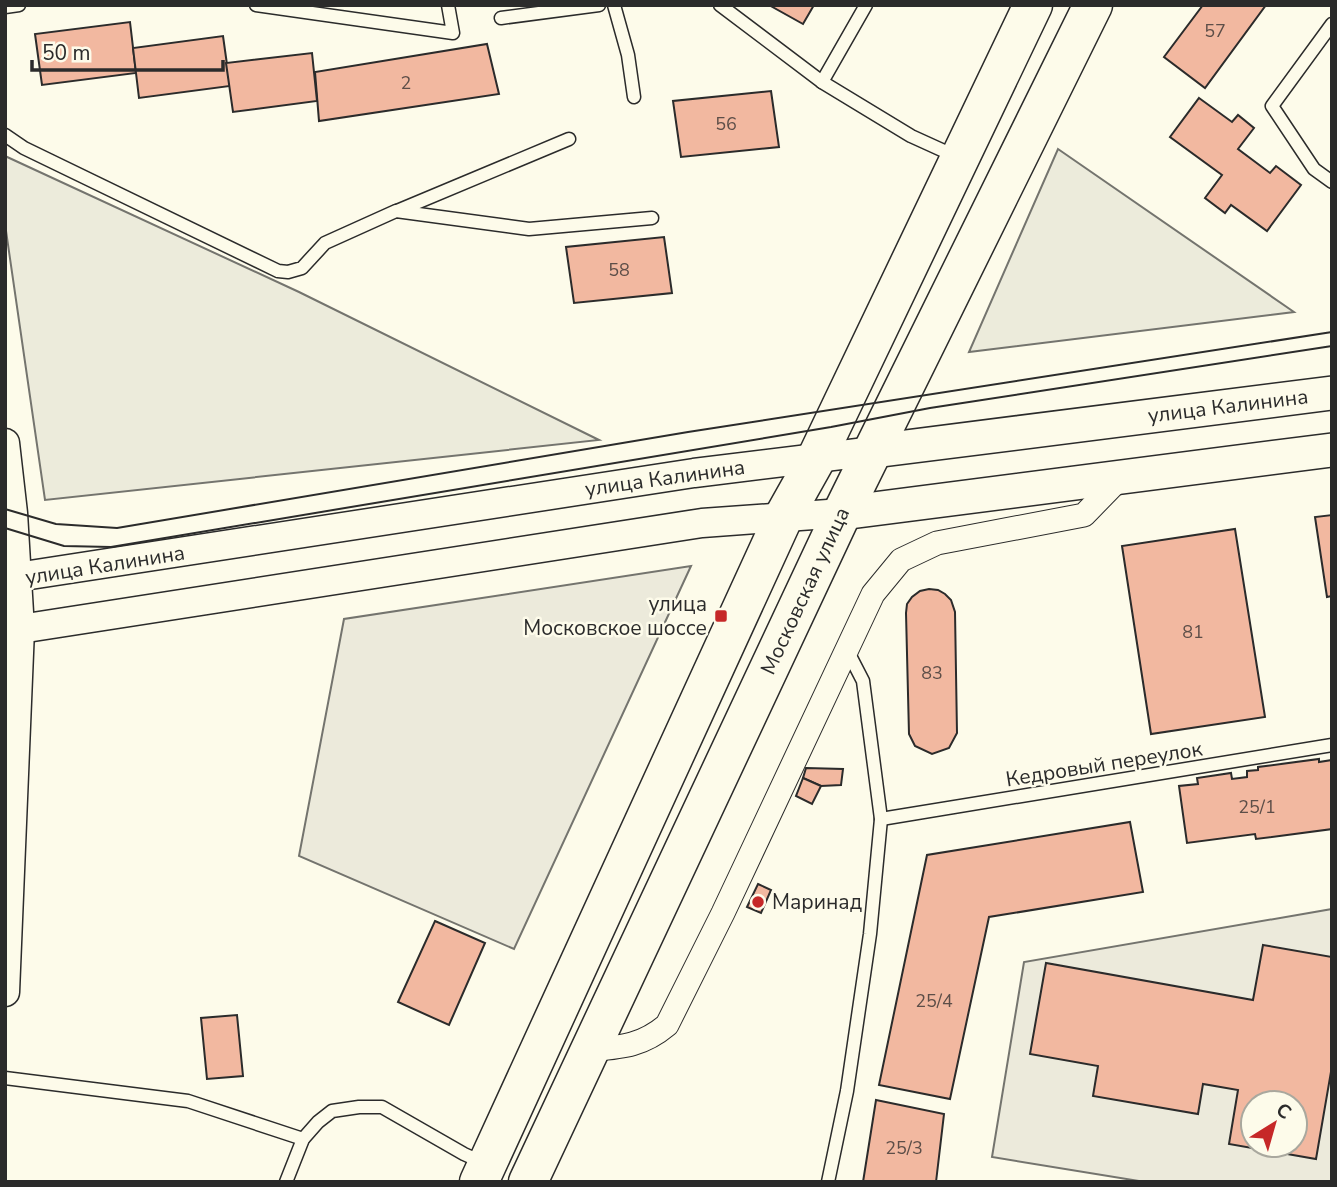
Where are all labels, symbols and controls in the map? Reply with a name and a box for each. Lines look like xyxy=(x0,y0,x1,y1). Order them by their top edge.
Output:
house number: 57 xyxy=(1204,19,1226,43)
scale bar xyxy=(32,28,222,72)
text: 50 m xyxy=(42,39,91,67)
house number: 2 xyxy=(401,71,411,95)
house number: 56 xyxy=(715,112,737,136)
house number: 58 xyxy=(608,258,630,282)
street label: улица Калинина xyxy=(1146,382,1310,430)
street label: улица Калинина xyxy=(583,453,747,503)
street label: Московская улица xyxy=(754,503,856,679)
street label: улица Калинина xyxy=(23,539,187,591)
place label: улица Московское шоссе xyxy=(523,590,707,642)
marker: улица Московское шоссе xyxy=(713,608,729,624)
house number: 81 xyxy=(1182,620,1204,644)
house number: 83 xyxy=(921,661,943,685)
street label: Кедровый переулок xyxy=(1004,734,1205,793)
house number: 25/1 xyxy=(1238,795,1276,819)
place label: Маринад xyxy=(772,888,862,916)
marker: Маринад xyxy=(750,894,766,910)
house number: 25/4 xyxy=(915,989,953,1013)
north arrow xyxy=(1239,1089,1309,1159)
text: С xyxy=(1271,1097,1297,1126)
house number: 25/3 xyxy=(885,1136,923,1160)

